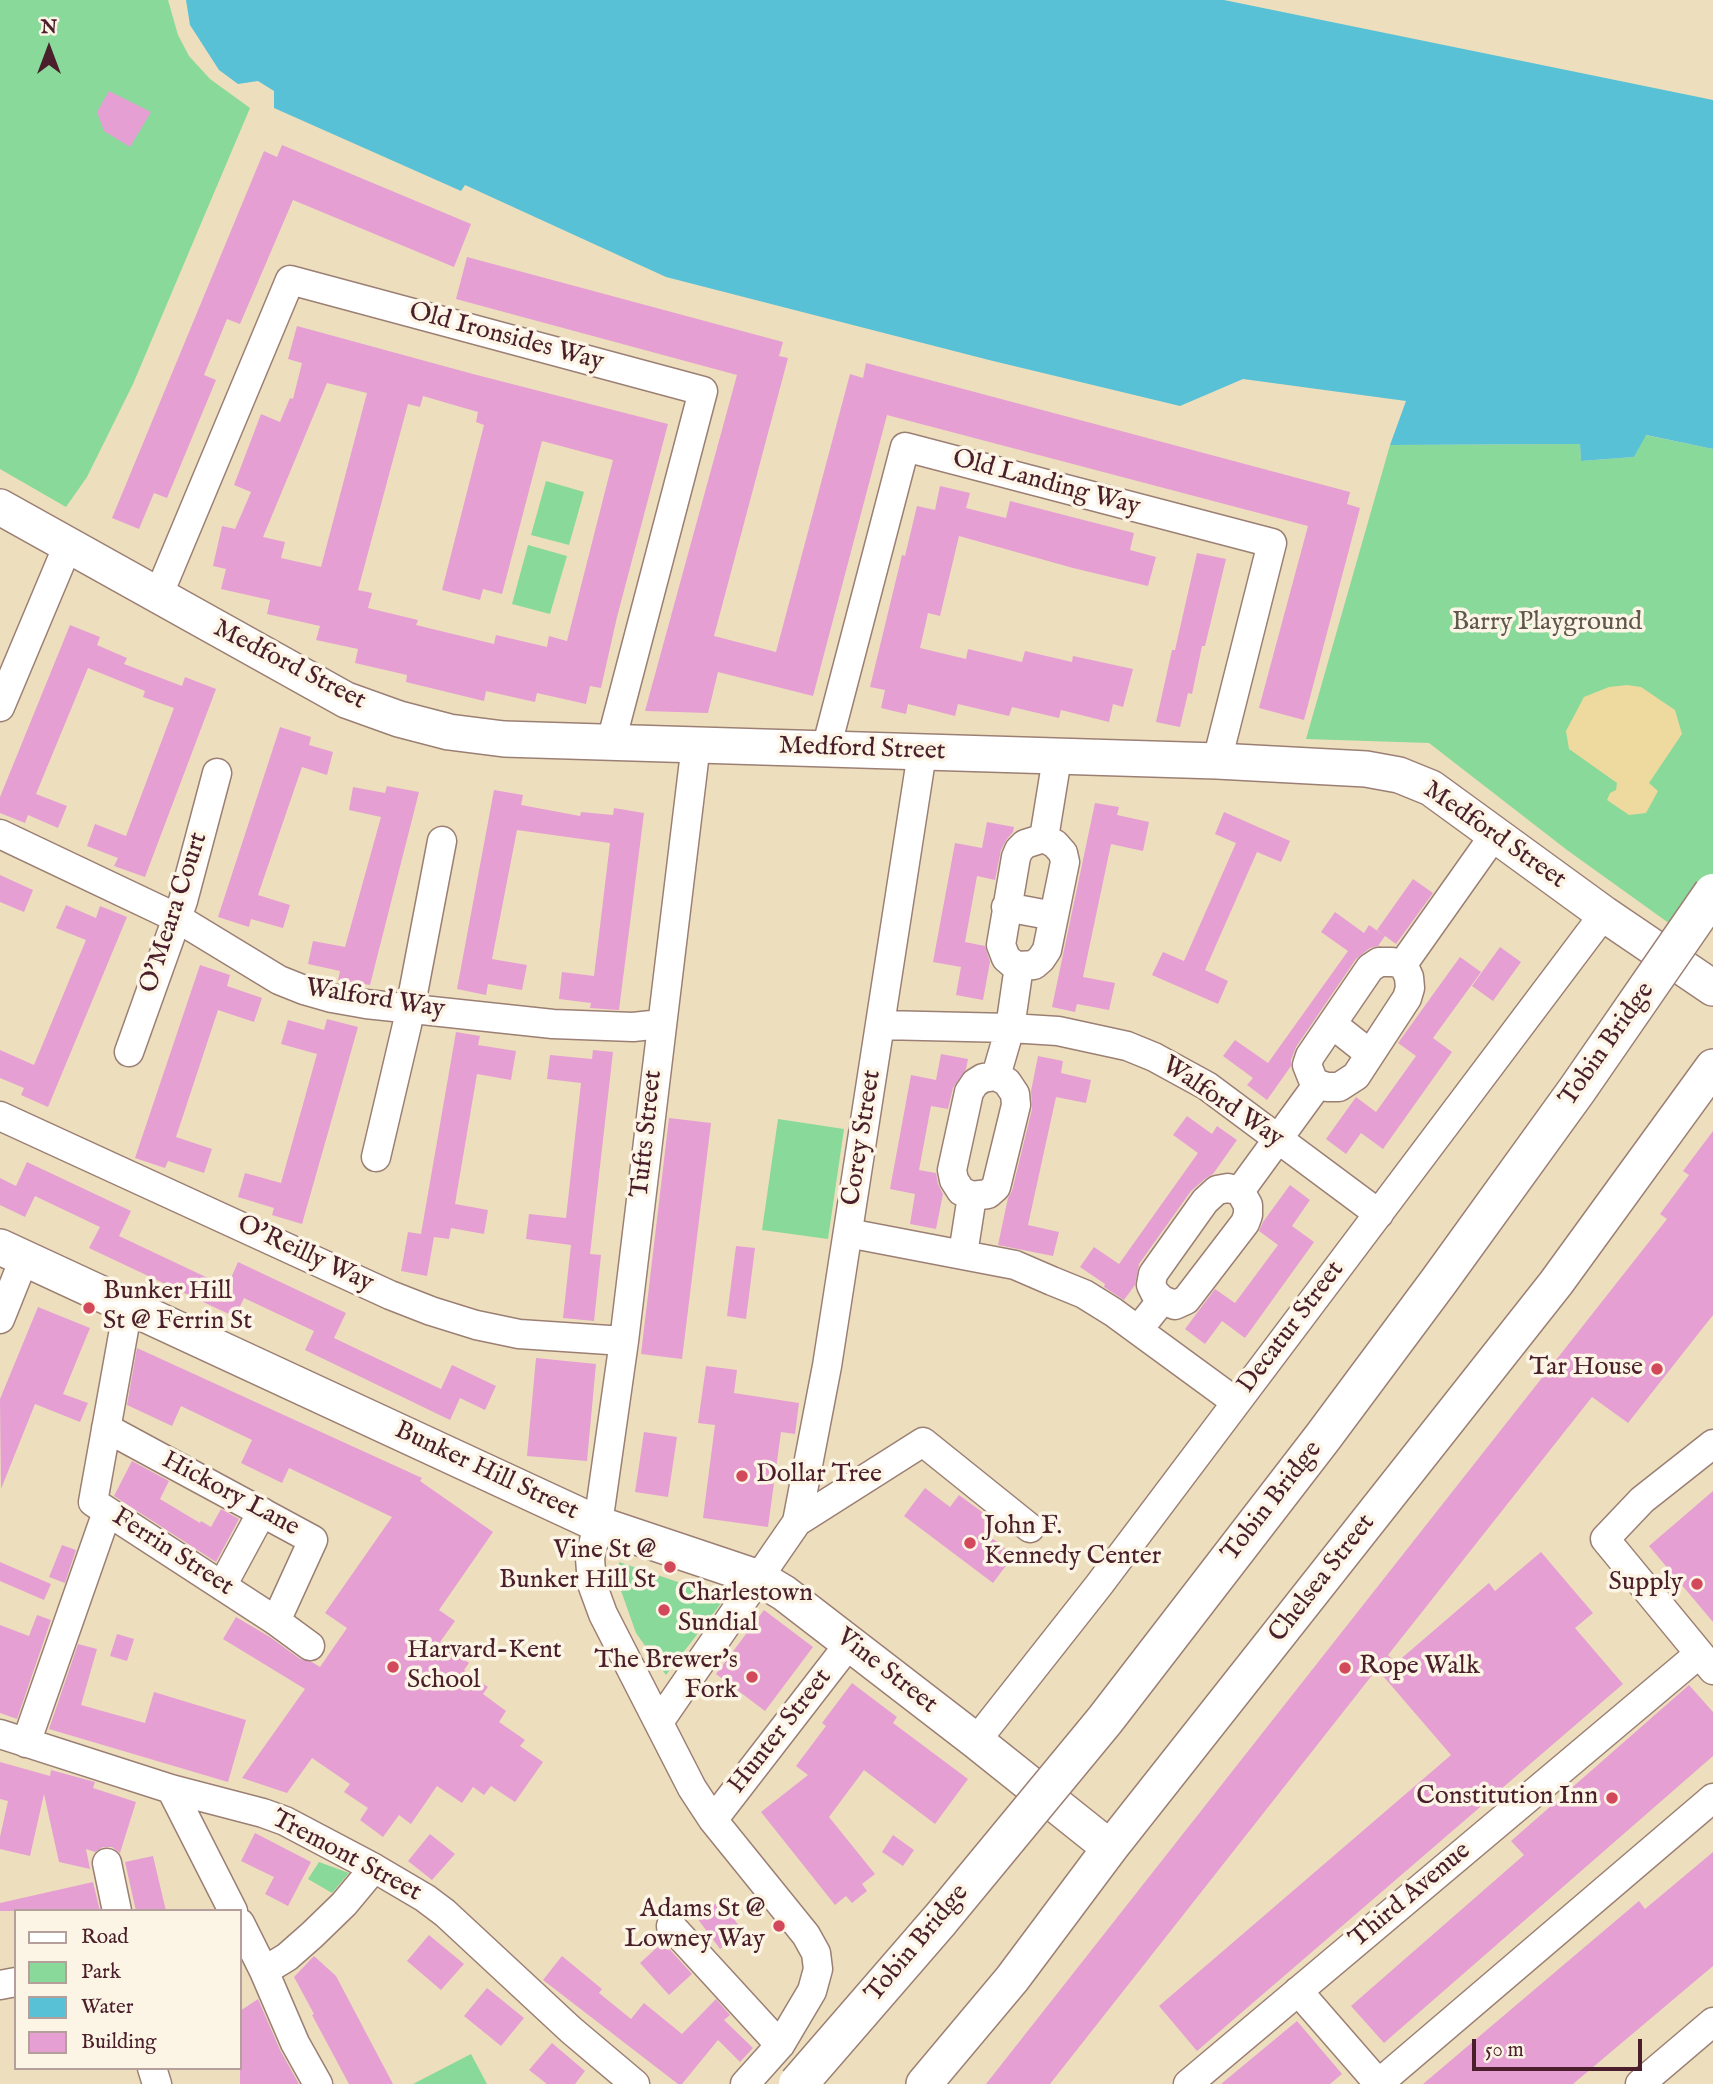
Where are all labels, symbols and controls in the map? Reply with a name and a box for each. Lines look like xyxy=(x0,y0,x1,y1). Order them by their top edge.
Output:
north arrow xyxy=(14,14,84,84)
text: N xyxy=(41,16,57,40)
street label: Old Ironsides Way xyxy=(405,297,607,379)
street label: Old Landing Way xyxy=(949,444,1143,524)
park label: Barry Playground xyxy=(1452,608,1642,640)
street label: Medford Street xyxy=(208,614,370,718)
street label: Medford Street xyxy=(778,731,946,769)
street label: Medford Street xyxy=(1417,775,1571,897)
street label: O'Meara Court xyxy=(134,829,216,997)
street label: Walford Way xyxy=(303,974,447,1026)
street label: Tobin Bridge xyxy=(1554,977,1662,1113)
street label: Walford Way xyxy=(1155,1051,1289,1155)
street label: Corey Street xyxy=(837,1068,889,1208)
street label: Tufts Street xyxy=(626,1069,670,1199)
street label: O'Reilly Way xyxy=(232,1210,378,1300)
street label: Decatur Street xyxy=(1232,1256,1352,1400)
place label: Bunker Hill St @ Ferrin St xyxy=(103,1277,252,1338)
marker: Bunker Hill St @ Ferrin St xyxy=(81,1300,97,1316)
place label: Tar House xyxy=(1529,1353,1643,1385)
marker: Tar House xyxy=(1649,1361,1665,1377)
street label: Bunker Hill Street xyxy=(389,1416,583,1528)
street label: Tobin Bridge xyxy=(1216,1436,1330,1568)
street label: Hickory Lane xyxy=(156,1446,304,1544)
place label: Dollar Tree xyxy=(756,1460,882,1492)
marker: Dollar Tree xyxy=(734,1468,750,1484)
street label: Ferrin Street xyxy=(105,1502,239,1604)
street label: Chelsea Street xyxy=(1263,1509,1383,1649)
place label: John F. Kennedy Center xyxy=(984,1512,1161,1574)
marker: John F. Kennedy Center xyxy=(962,1535,978,1551)
place label: Vine St @ Bunker Hill St xyxy=(499,1536,656,1598)
marker: Vine St @ Bunker Hill St xyxy=(662,1559,678,1575)
place label: Supply xyxy=(1609,1568,1683,1600)
marker: Supply xyxy=(1689,1576,1705,1592)
place label: Charlestown Sundial xyxy=(678,1579,813,1640)
marker: Charlestown Sundial xyxy=(656,1602,672,1618)
street label: Vine Street xyxy=(829,1623,943,1721)
place label: Harvard-Kent School xyxy=(407,1636,562,1698)
place label: The Brewer's Fork xyxy=(594,1646,738,1708)
place label: Rope Walk xyxy=(1359,1652,1480,1684)
marker: Harvard-Kent School xyxy=(385,1659,401,1675)
marker: Rope Walk xyxy=(1337,1660,1353,1676)
street label: Hunter Street xyxy=(723,1663,839,1801)
marker: The Brewer's Fork xyxy=(744,1669,760,1685)
place label: Constitution Inn xyxy=(1416,1782,1598,1814)
marker: Constitution Inn xyxy=(1604,1790,1620,1806)
street label: Tremont Street xyxy=(266,1804,426,1910)
street label: Third Avenue xyxy=(1344,1836,1478,1956)
street label: Tobin Bridge xyxy=(860,1879,976,2009)
place label: Adams St @ Lowney Way xyxy=(624,1895,765,1956)
legend xyxy=(14,1909,242,2070)
marker: Adams St @ Lowney Way xyxy=(771,1918,787,1934)
text: Road xyxy=(81,1924,128,1951)
text: Park xyxy=(81,1959,121,1986)
text: Water xyxy=(81,1994,133,2021)
scale bar xyxy=(1475,2024,1645,2068)
text: Building xyxy=(81,2029,156,2056)
text: 50 m xyxy=(1485,2037,1524,2064)

